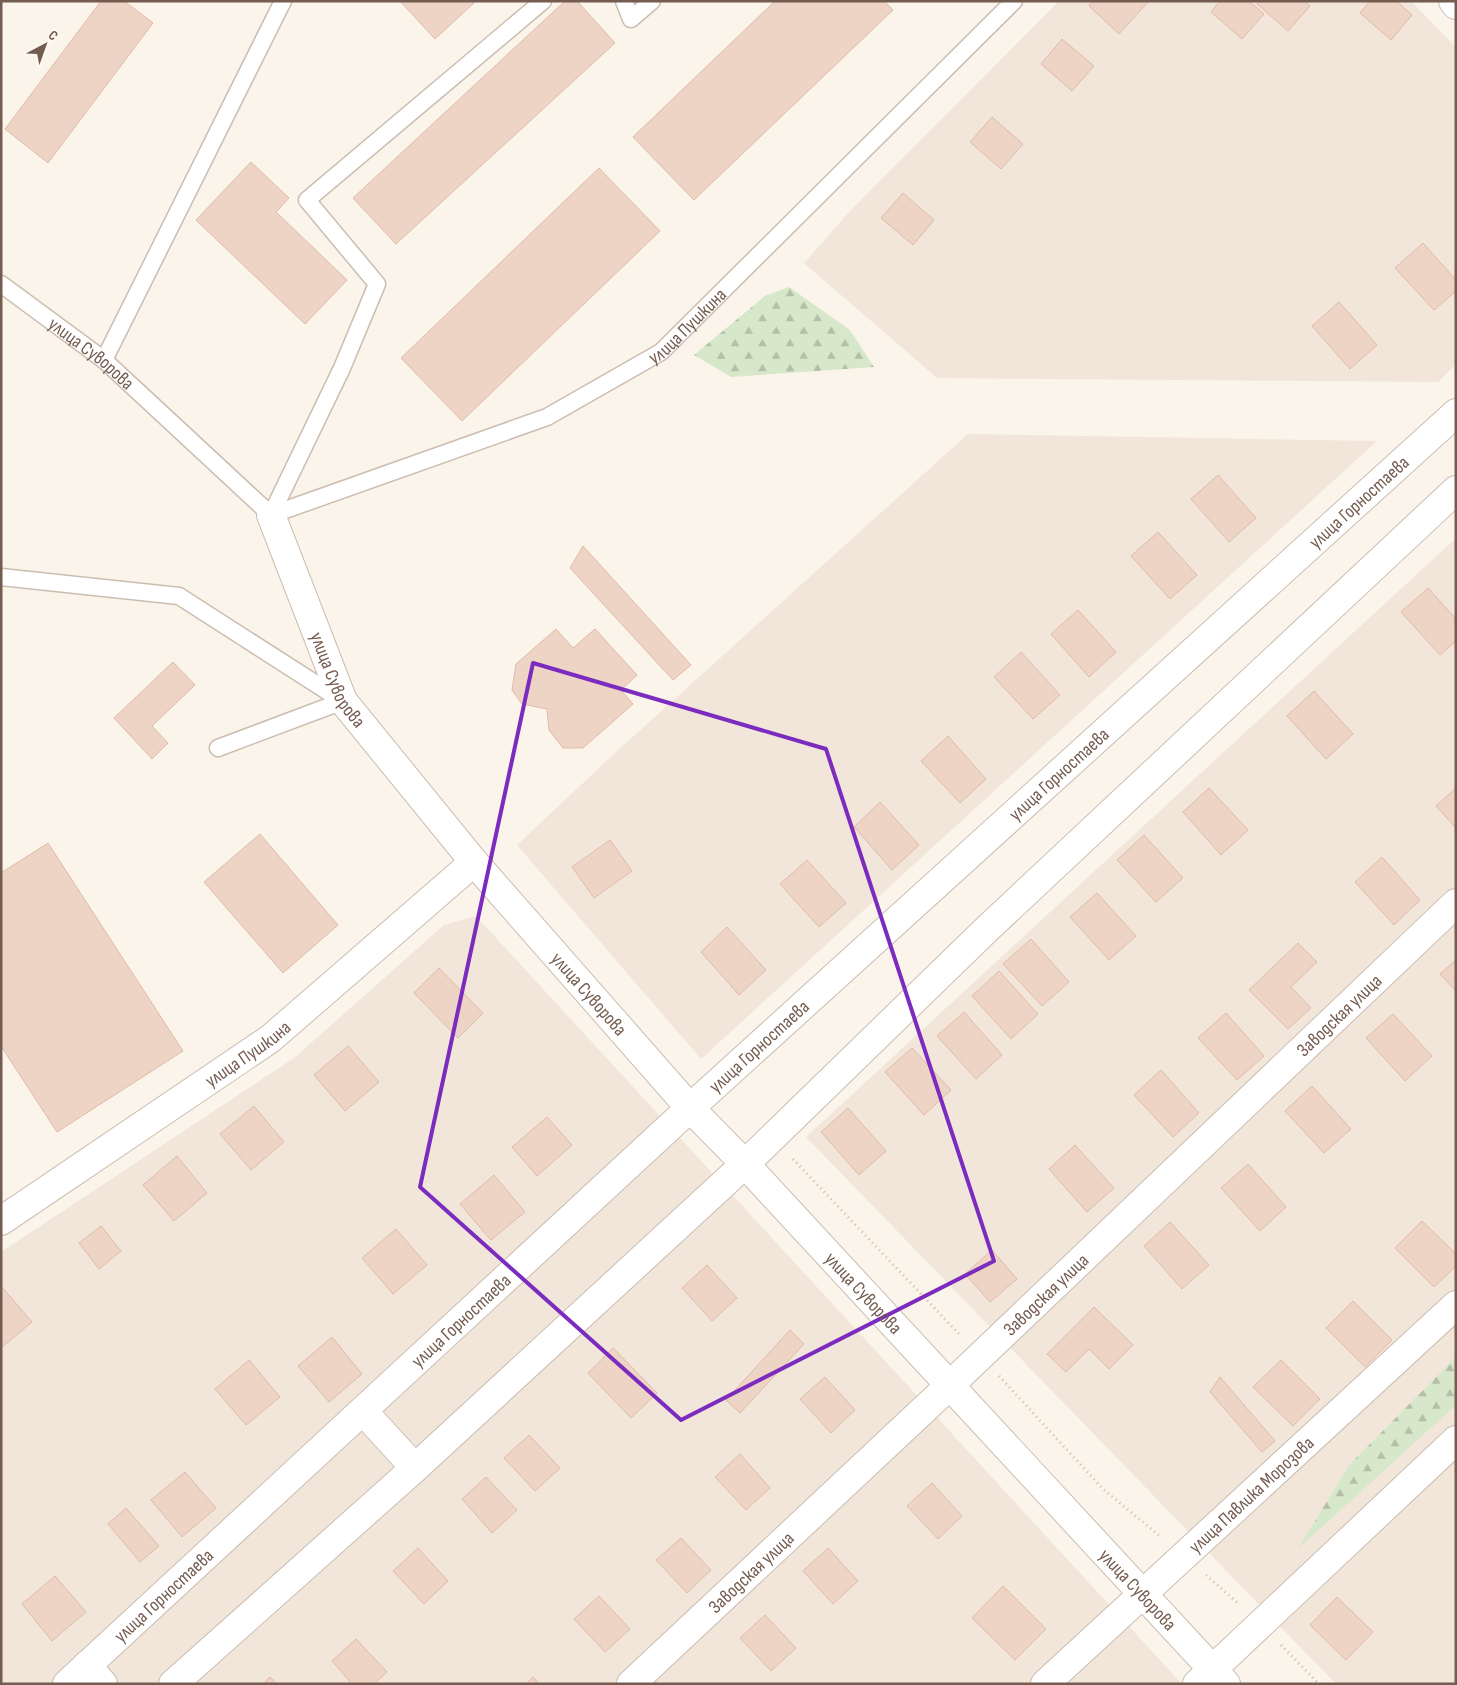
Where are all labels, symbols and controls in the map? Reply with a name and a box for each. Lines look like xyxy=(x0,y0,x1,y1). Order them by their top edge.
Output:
north arrow xyxy=(20,20,70,70)
text: С xyxy=(45,27,61,44)
street label: улица Пушкина xyxy=(645,284,732,370)
street label: улица Суворова xyxy=(43,313,138,395)
street label: улица Горностаева xyxy=(1305,451,1414,554)
street label: улица Суворова xyxy=(304,629,370,733)
street label: улица Горностаева xyxy=(1005,724,1114,826)
street label: улица Суворова xyxy=(546,948,631,1041)
street label: Заводская улица xyxy=(1292,970,1387,1062)
street label: улица Горностаева xyxy=(705,996,814,1098)
street label: улица Пушкина xyxy=(201,1016,296,1093)
street label: улица Суворова xyxy=(819,1248,906,1339)
street label: Заводская улица xyxy=(999,1249,1094,1341)
street label: улица Горностаева xyxy=(407,1270,516,1373)
street label: улица Павлика Морозова xyxy=(1185,1432,1319,1559)
street label: Заводская улица xyxy=(704,1527,799,1619)
street label: улица Суворова xyxy=(1094,1544,1181,1636)
street label: улица Горностаева xyxy=(110,1545,219,1648)

